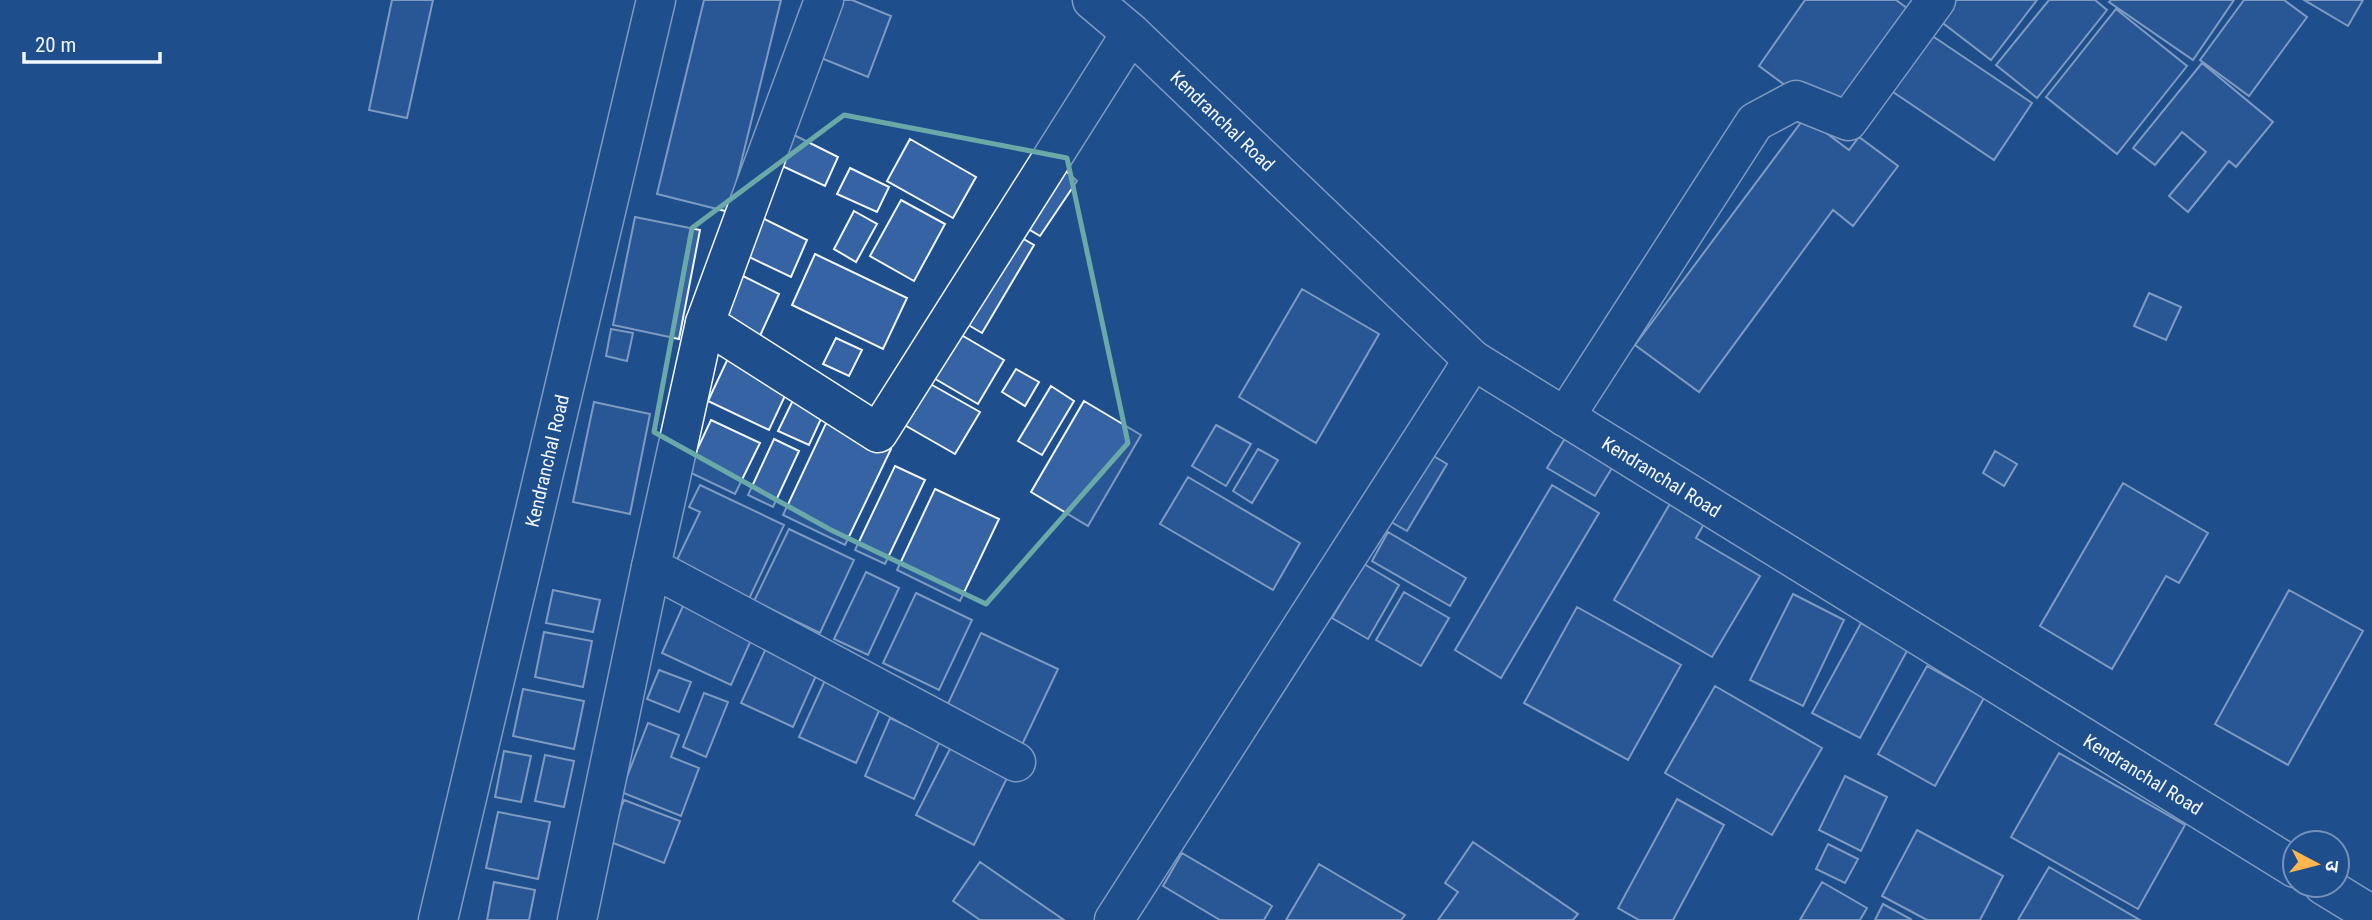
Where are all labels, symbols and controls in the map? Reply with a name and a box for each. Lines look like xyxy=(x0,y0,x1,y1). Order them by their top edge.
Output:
scale bar xyxy=(24,21,161,65)
text: 20 m xyxy=(35,33,76,57)
street label: Kendranchal Road xyxy=(1165,66,1279,176)
street label: Kendranchal Road xyxy=(521,392,574,529)
street label: Kendranchal Road xyxy=(1598,432,1725,522)
street label: Kendranchal Road xyxy=(2079,729,2206,820)
north arrow xyxy=(2281,829,2351,899)
text: उ xyxy=(2320,859,2344,874)

